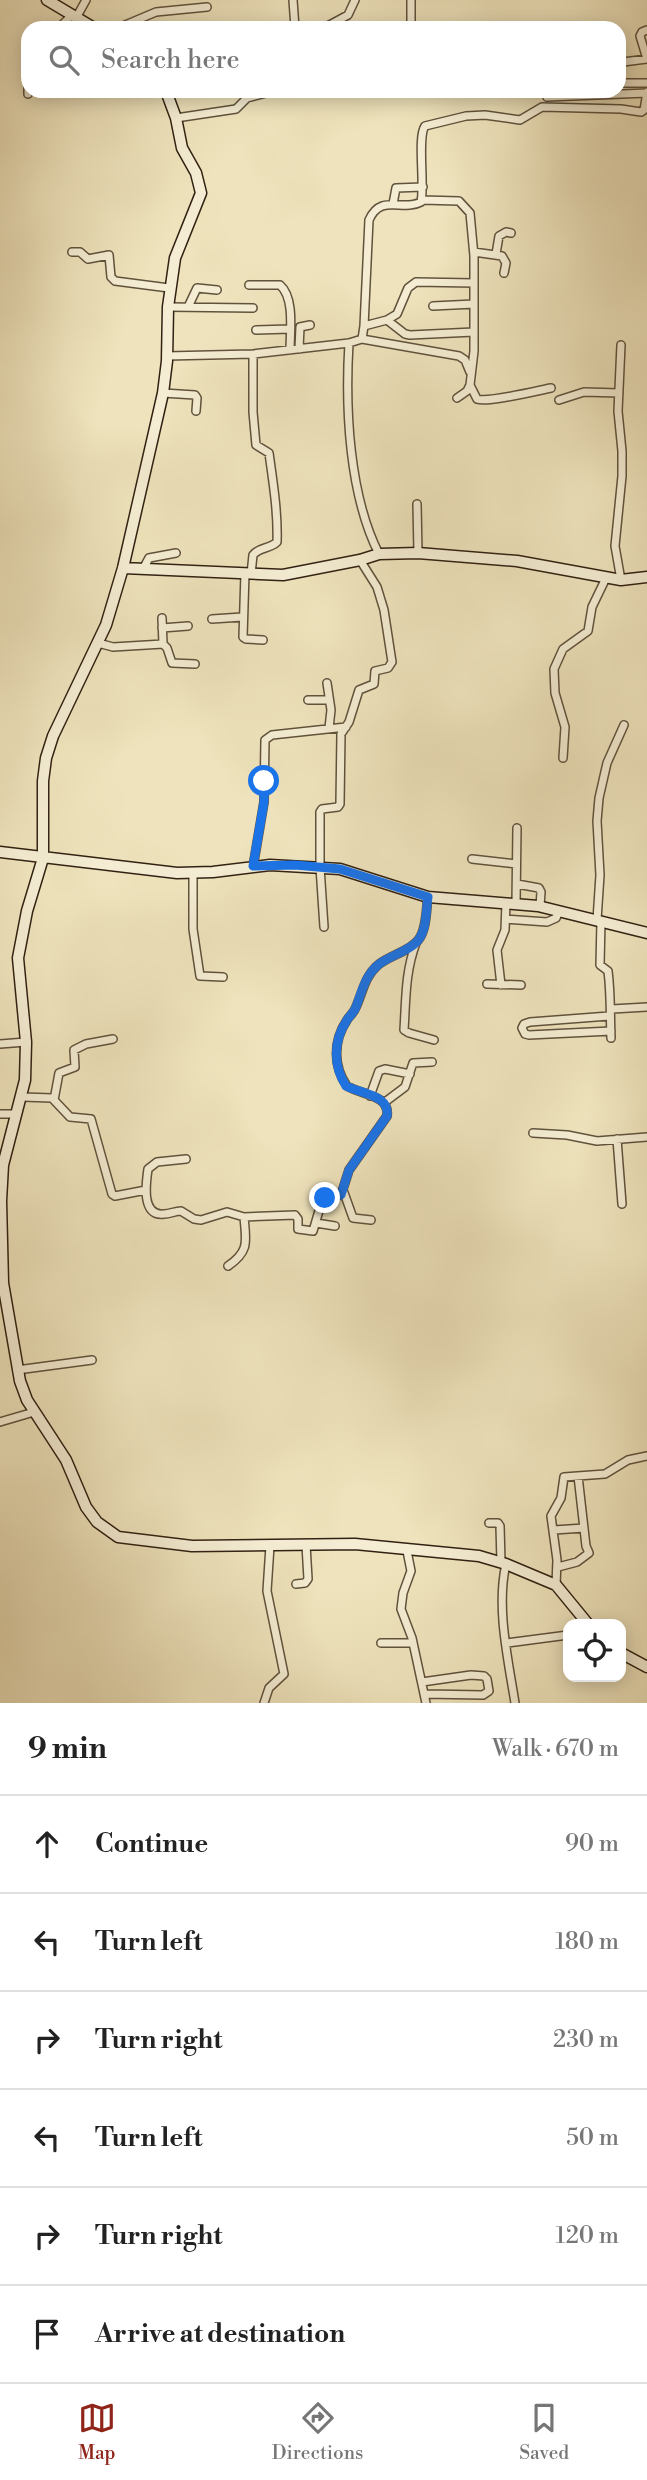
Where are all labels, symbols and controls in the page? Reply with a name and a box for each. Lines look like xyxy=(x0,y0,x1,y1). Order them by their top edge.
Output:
search box xyxy=(21,21,626,98)
icon: search xyxy=(45,41,83,79)
text: Search here xyxy=(101,44,240,76)
route start xyxy=(248,765,279,796)
route end xyxy=(309,1182,340,1213)
map controls xyxy=(563,1619,626,1682)
button: locate xyxy=(563,1619,626,1682)
text: 9 min xyxy=(28,1730,107,1768)
text: Walk · 670 m xyxy=(492,1735,619,1763)
icon: ahead xyxy=(28,1825,66,1863)
text: Continue xyxy=(95,1828,208,1860)
text: 90 m xyxy=(565,1830,619,1858)
icon: left xyxy=(28,1923,66,1961)
text: Turn left xyxy=(95,1926,203,1958)
text: 180 m xyxy=(555,1928,619,1956)
icon: right xyxy=(28,2021,66,2059)
text: Turn right xyxy=(95,2024,223,2056)
text: 230 m xyxy=(553,2026,619,2054)
icon: left xyxy=(28,2119,66,2157)
text: Turn left xyxy=(95,2122,203,2154)
text: 50 m xyxy=(566,2124,619,2152)
icon: right xyxy=(28,2217,66,2255)
text: Turn right xyxy=(95,2220,223,2252)
text: 120 m xyxy=(555,2222,619,2250)
icon: arrive xyxy=(28,2315,66,2353)
text: Arrive at destination xyxy=(95,2318,345,2350)
tab: Map xyxy=(78,2399,116,2465)
tab: Directions xyxy=(272,2399,363,2465)
tab: Saved xyxy=(519,2399,569,2465)

